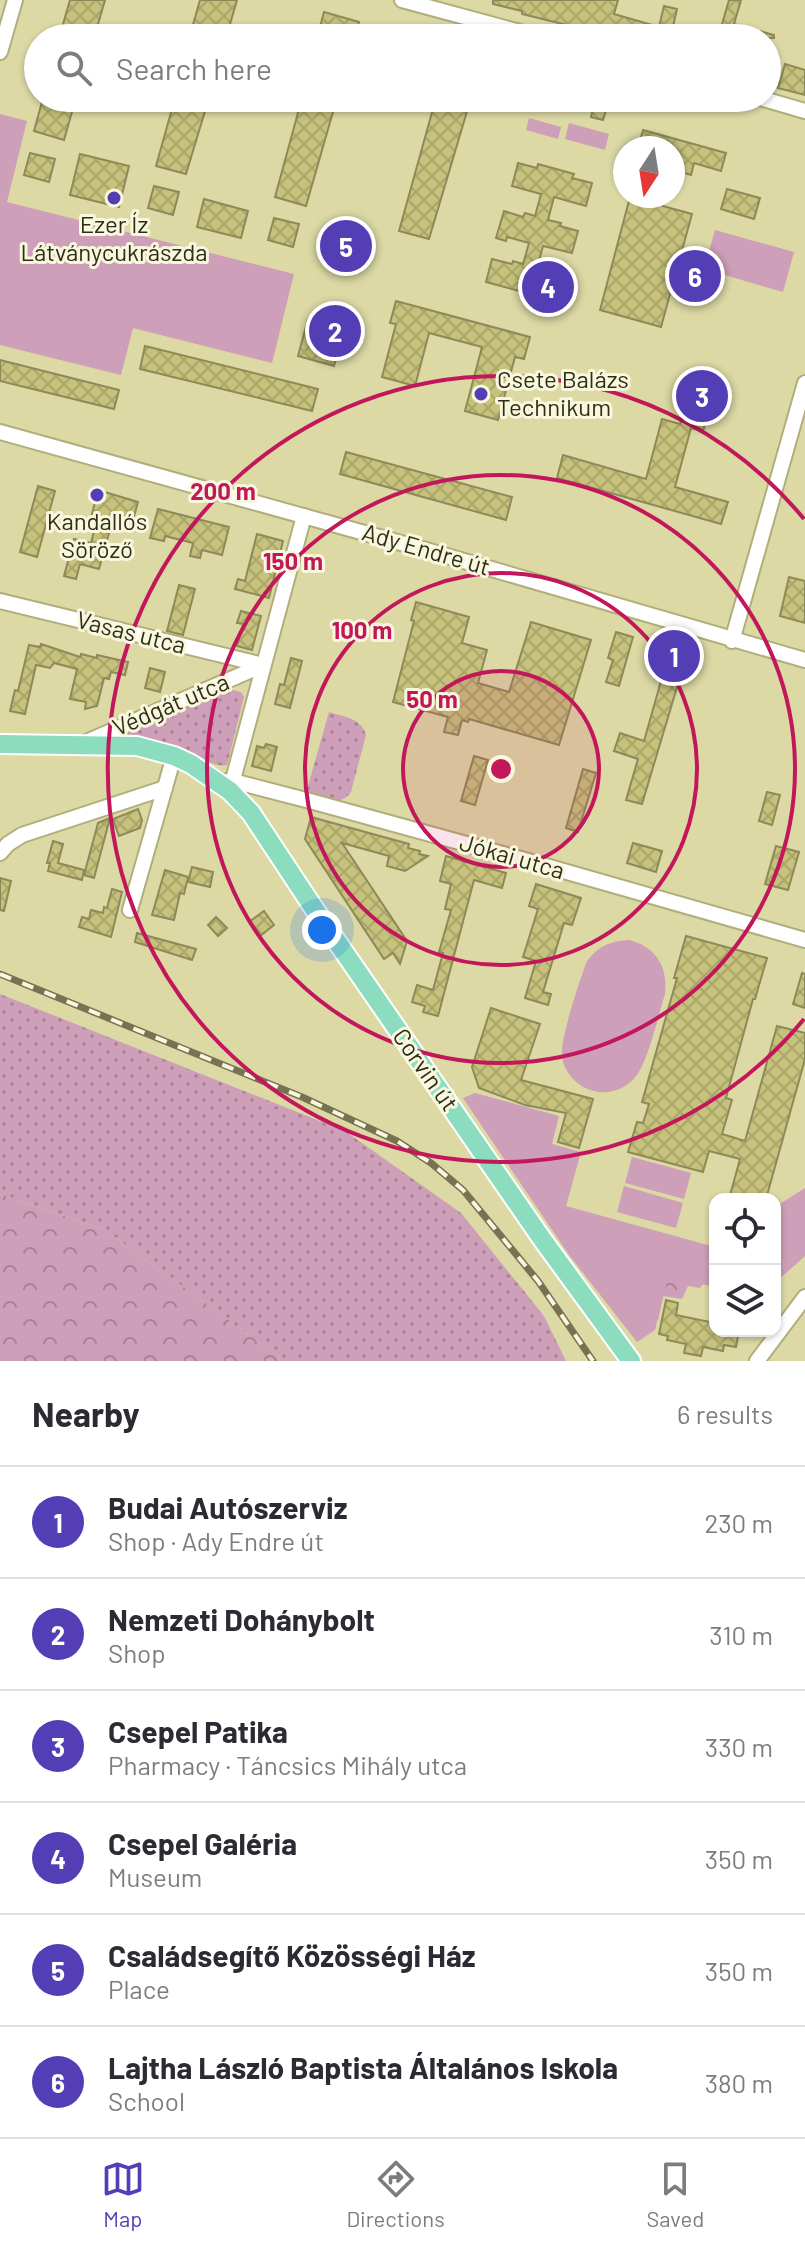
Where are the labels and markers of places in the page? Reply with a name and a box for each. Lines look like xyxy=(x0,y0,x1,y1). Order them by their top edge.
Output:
marker: Ezer Íz Látványcukrászda xyxy=(105,189,123,207)
place label: Ezer Íz Látványcukrászda xyxy=(20,209,208,266)
pin: 5 xyxy=(320,216,372,276)
pin: 6 xyxy=(669,246,721,306)
pin: 4 xyxy=(522,257,574,317)
pin: 2 xyxy=(309,301,361,361)
place label: Csete Balázs Technikum xyxy=(497,364,629,421)
pin: 3 xyxy=(676,366,728,426)
marker: Csete Balázs Technikum xyxy=(472,385,490,403)
marker: Kandallós Söröző xyxy=(88,486,106,504)
place label: Kandallós Söröző xyxy=(47,506,147,563)
pin: 1 xyxy=(648,626,700,686)
centre of rings xyxy=(487,755,515,783)

